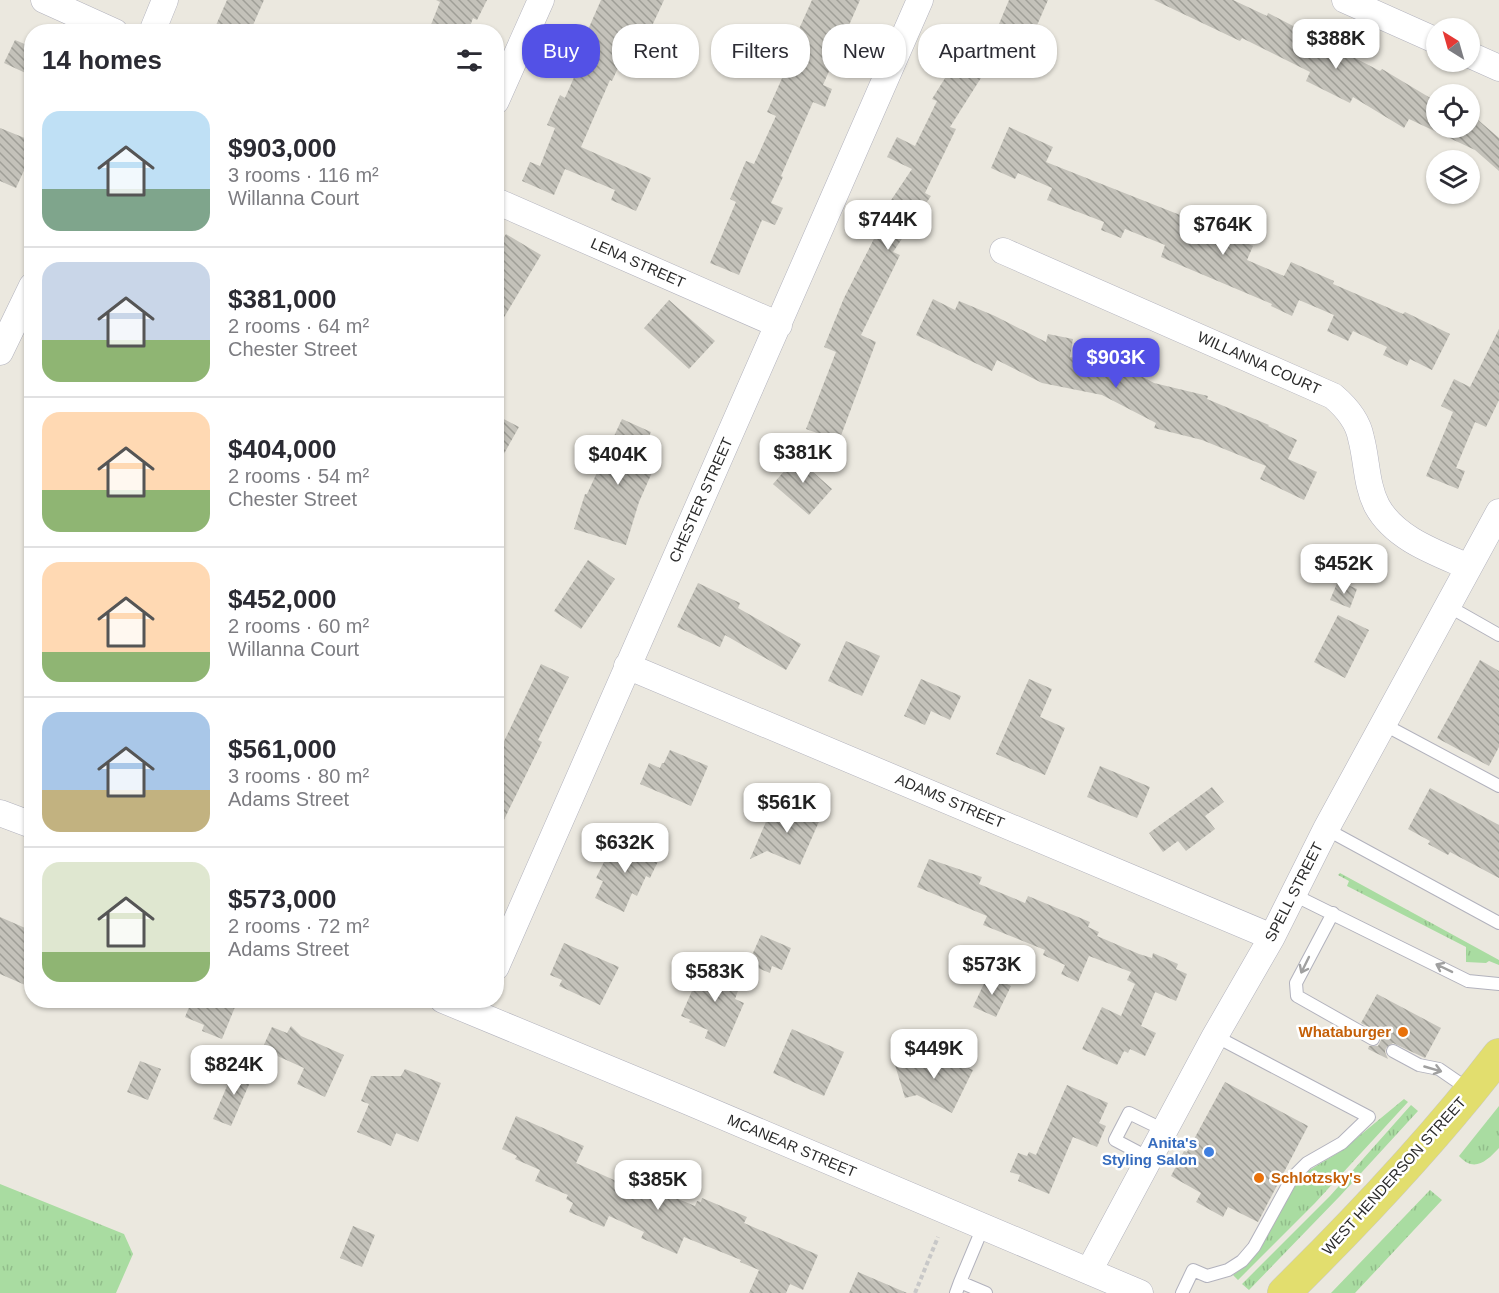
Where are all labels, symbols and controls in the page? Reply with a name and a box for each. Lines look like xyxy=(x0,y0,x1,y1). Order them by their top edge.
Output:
north arrow xyxy=(1426,18,1480,72)
map controls xyxy=(1426,18,1480,204)
pin: $388K xyxy=(1294,19,1378,70)
chip: Buy xyxy=(522,24,600,78)
chip: Rent xyxy=(612,24,699,78)
chip: Filters xyxy=(711,24,810,78)
chip: New xyxy=(822,24,906,78)
chip: Apartment xyxy=(918,24,1057,78)
text: $388K xyxy=(1307,27,1365,49)
icon: filters xyxy=(453,44,486,77)
text: 14 homes xyxy=(42,45,162,75)
button: locate xyxy=(1426,84,1480,138)
text: $903,000 xyxy=(228,133,336,163)
icon: home xyxy=(90,135,162,207)
button: layers xyxy=(1426,150,1480,204)
text: 3 rooms · 116 m² xyxy=(228,164,379,186)
text: Willanna Court xyxy=(228,187,359,209)
pin: $744K xyxy=(846,200,930,251)
pin: $764K xyxy=(1181,205,1265,256)
text: $744K xyxy=(859,208,917,230)
text: $764K xyxy=(1194,213,1252,235)
street label: LENA STREET xyxy=(588,234,688,291)
text: $381,000 xyxy=(228,284,336,314)
icon: home xyxy=(90,286,162,358)
text: 2 rooms · 64 m² xyxy=(228,315,369,337)
street label: WILLANNA COURT xyxy=(1195,328,1323,397)
text: Chester Street xyxy=(228,338,357,360)
pin: $903K xyxy=(1074,338,1158,389)
text: $903K xyxy=(1087,346,1145,368)
pin: $381K xyxy=(761,433,845,484)
text: $404,000 xyxy=(228,434,336,464)
pin: $404K xyxy=(576,435,660,486)
street label: CHESTER STREET xyxy=(665,435,736,565)
icon: home xyxy=(90,436,162,508)
text: $381K xyxy=(774,441,832,463)
text: $404K xyxy=(589,443,647,465)
text: 2 rooms · 54 m² xyxy=(228,465,369,487)
text: Chester Street xyxy=(228,488,357,510)
pin: $452K xyxy=(1302,544,1386,595)
text: $452K xyxy=(1315,552,1373,574)
text: $452,000 xyxy=(228,584,336,614)
icon: home xyxy=(90,586,162,658)
text: 2 rooms · 60 m² xyxy=(228,615,369,637)
text: Willanna Court xyxy=(228,638,359,660)
text: $561,000 xyxy=(228,734,336,764)
icon: home xyxy=(90,736,162,808)
text: 3 rooms · 80 m² xyxy=(228,765,369,787)
street label: ADAMS STREET xyxy=(893,770,1007,831)
pin: $561K xyxy=(745,783,829,834)
text: Adams Street xyxy=(228,788,349,810)
text: $561K xyxy=(758,791,816,813)
pin: $632K xyxy=(583,823,667,874)
text: $632K xyxy=(596,831,654,853)
street label: SPELL STREET xyxy=(1261,839,1326,944)
text: $573,000 xyxy=(228,884,336,914)
icon: home xyxy=(90,886,162,958)
text: 2 rooms · 72 m² xyxy=(228,915,369,937)
text: Adams Street xyxy=(228,938,349,960)
pin: $573K xyxy=(950,945,1034,996)
pin: $583K xyxy=(673,952,757,1003)
text: $573K xyxy=(963,953,1021,975)
one-way arrow xyxy=(1299,955,1311,973)
text: $583K xyxy=(686,960,744,982)
one-way arrow xyxy=(1435,962,1453,974)
place label: Whataburger xyxy=(1298,1023,1391,1040)
marker: Whataburger xyxy=(1396,1025,1410,1039)
pin: $449K xyxy=(892,1029,976,1080)
text: $449K xyxy=(905,1037,963,1059)
pin: $824K xyxy=(192,1045,276,1096)
text: $824K xyxy=(205,1053,263,1075)
one-way arrow xyxy=(1423,1064,1442,1075)
street label: WEST HENDERSON STREET xyxy=(1318,1093,1469,1258)
street label: MCANEAR STREET xyxy=(725,1111,859,1180)
place label: Anita's Styling Salon xyxy=(1102,1134,1197,1168)
marker: Anita's Styling Salon xyxy=(1202,1145,1216,1159)
pin: $385K xyxy=(616,1160,700,1211)
text: $385K xyxy=(629,1168,687,1190)
place label: Schlotzsky's xyxy=(1271,1169,1361,1186)
marker: Schlotzsky's xyxy=(1252,1171,1266,1185)

